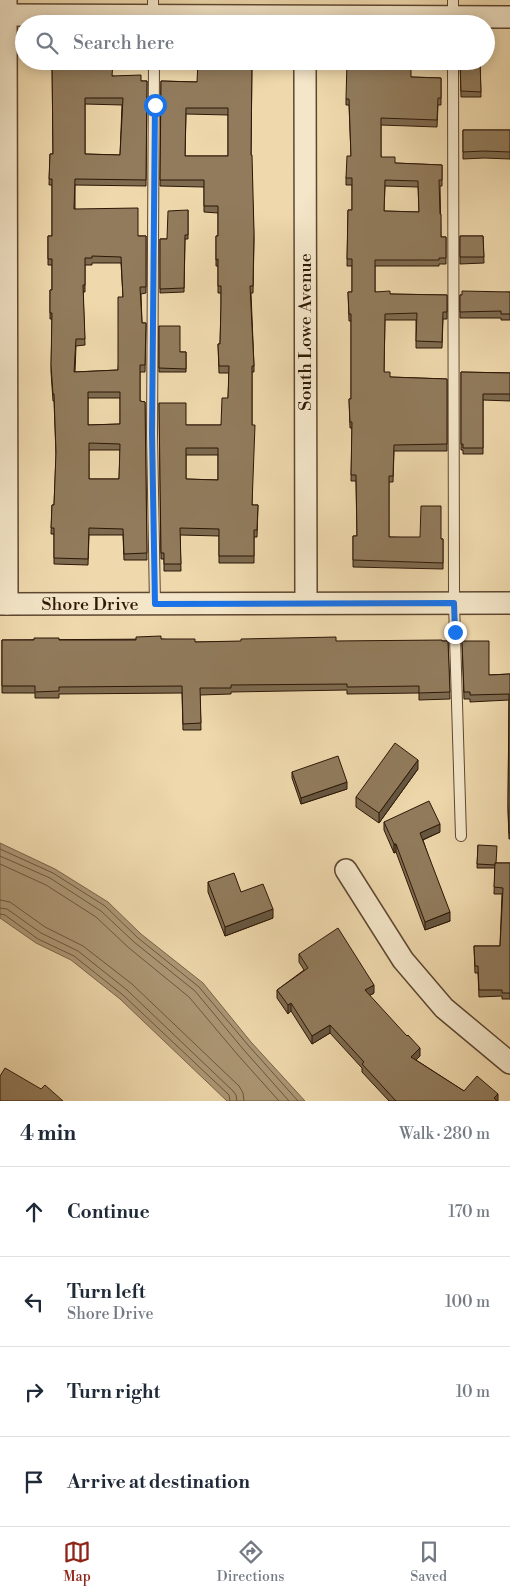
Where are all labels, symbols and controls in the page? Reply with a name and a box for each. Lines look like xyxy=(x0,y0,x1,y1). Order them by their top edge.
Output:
search box xyxy=(15,15,495,70)
icon: search xyxy=(33,29,61,57)
text: Search here xyxy=(73,31,174,55)
route start xyxy=(144,94,167,117)
street label: South Lowe Avenue xyxy=(294,253,317,411)
street label: Shore Drive xyxy=(41,593,139,616)
route end xyxy=(444,621,467,644)
text: 4 min xyxy=(20,1121,76,1147)
text: Walk · 280 m xyxy=(399,1124,490,1144)
icon: ahead xyxy=(20,1198,48,1226)
text: Continue xyxy=(67,1200,150,1224)
text: 170 m xyxy=(448,1202,490,1222)
text: Turn left xyxy=(67,1280,146,1304)
icon: left xyxy=(20,1288,48,1316)
text: 100 m xyxy=(445,1292,490,1312)
text: Shore Drive xyxy=(67,1304,154,1324)
icon: right xyxy=(20,1378,48,1406)
text: Turn right xyxy=(67,1380,160,1404)
text: 10 m xyxy=(456,1382,490,1402)
icon: arrive xyxy=(20,1468,48,1496)
text: Arrive at destination xyxy=(67,1470,250,1494)
tab: Map xyxy=(63,1538,91,1586)
tab: Directions xyxy=(217,1538,284,1586)
tab: Saved xyxy=(410,1538,447,1586)

